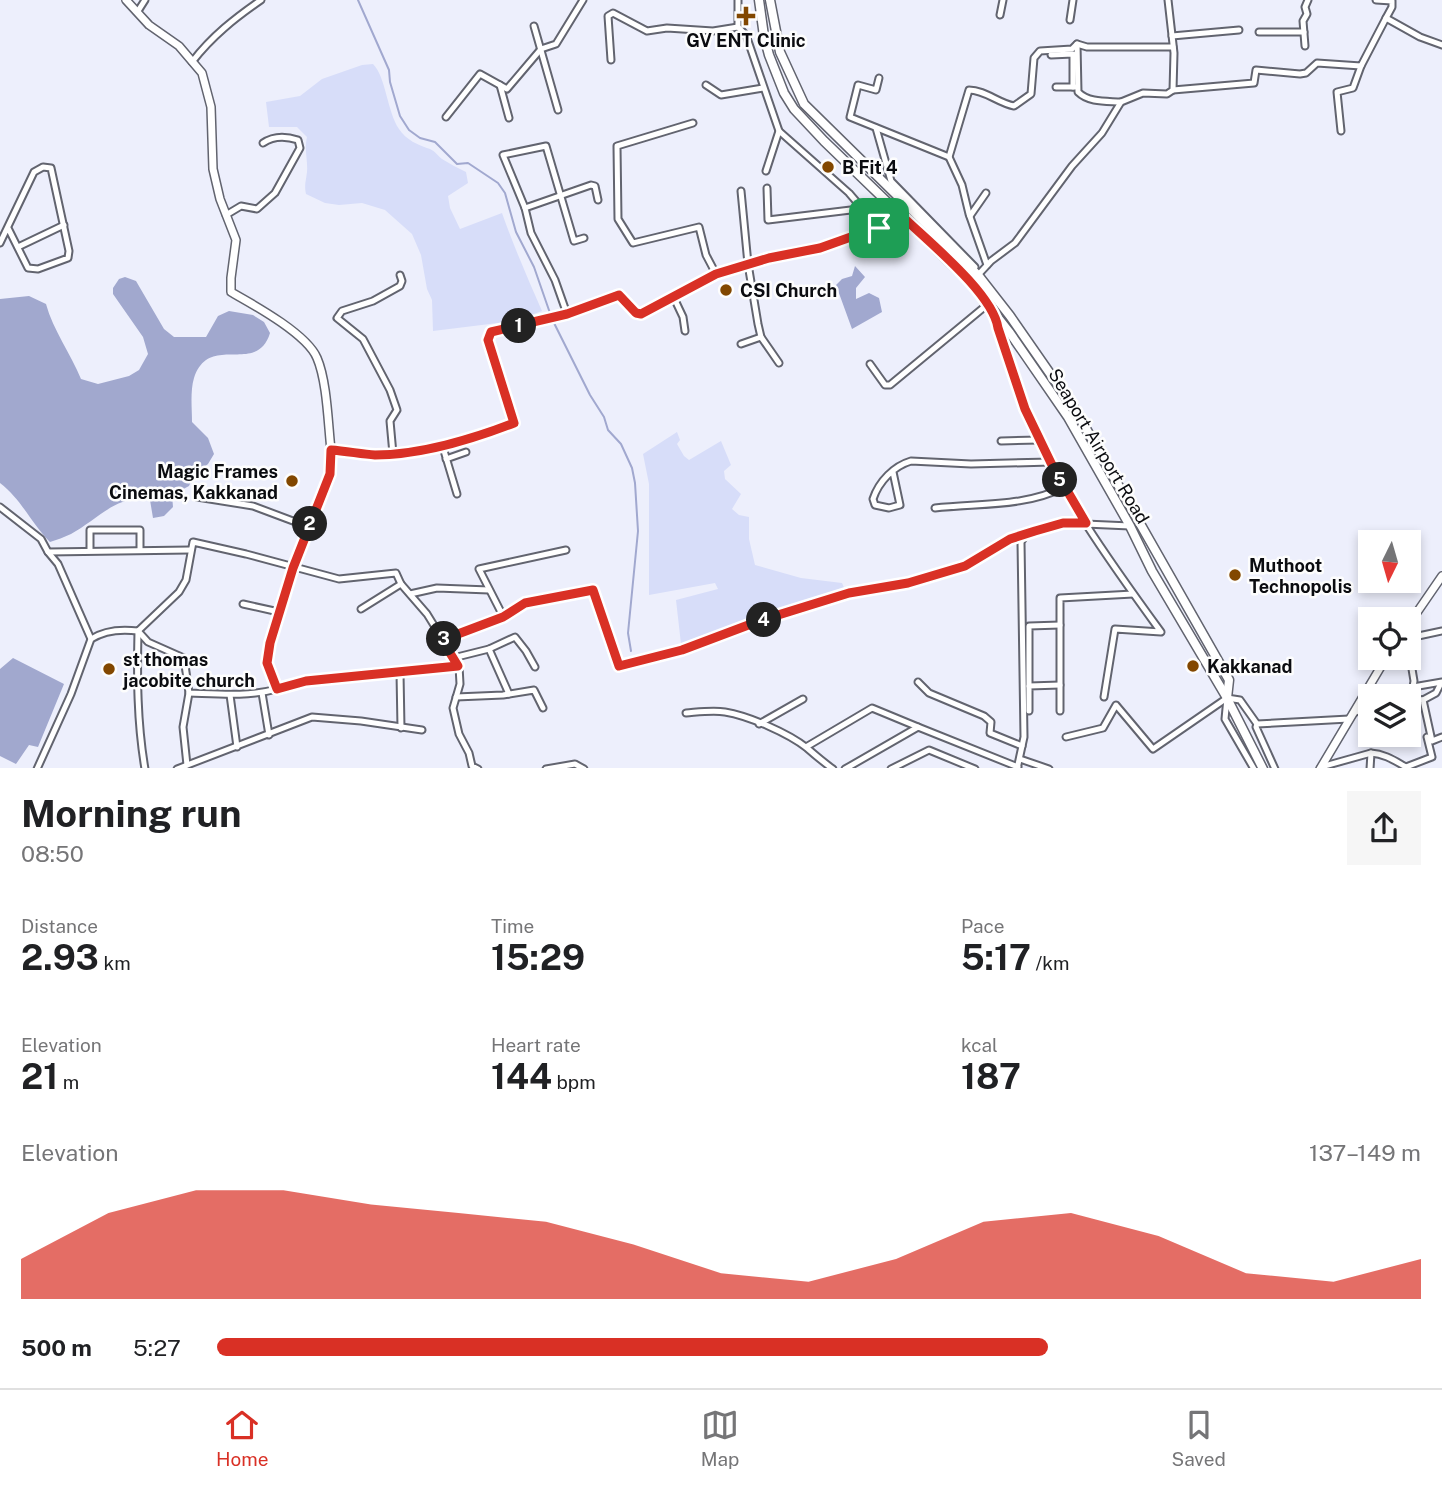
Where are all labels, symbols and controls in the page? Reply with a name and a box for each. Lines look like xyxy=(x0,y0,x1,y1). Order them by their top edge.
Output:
marker: GV ENT Clinic xyxy=(736,6,756,26)
place label: GV ENT Clinic xyxy=(686,30,806,51)
place label: B Fit 4 xyxy=(842,157,898,178)
marker: B Fit 4 xyxy=(820,159,836,175)
pin xyxy=(849,198,909,258)
icon: arrive xyxy=(860,209,898,247)
place label: CSI Church xyxy=(740,280,837,301)
marker: CSI Church xyxy=(718,282,734,298)
pin: 1 xyxy=(502,308,536,344)
text: 1 xyxy=(514,314,523,336)
street label: Seaport Airport Road xyxy=(1044,365,1154,527)
place label: Magic Frames Cinemas, Kakkanad xyxy=(109,461,278,503)
pin: 5 xyxy=(1042,462,1078,498)
text: 5 xyxy=(1053,468,1066,490)
marker: Magic Frames Cinemas, Kakkanad xyxy=(284,473,300,489)
pin: 2 xyxy=(292,506,328,542)
text: 2 xyxy=(303,512,316,534)
north arrow xyxy=(1358,530,1421,593)
map controls xyxy=(1358,530,1421,747)
place label: Muthoot Technopolis xyxy=(1249,555,1352,597)
marker: Muthoot Technopolis xyxy=(1227,567,1243,583)
pin: 4 xyxy=(746,602,782,638)
button: locate xyxy=(1358,607,1421,670)
text: 4 xyxy=(757,608,770,630)
pin: 3 xyxy=(426,622,462,656)
text: 3 xyxy=(437,627,450,649)
place label: st thomas jacobite church xyxy=(122,649,255,691)
place label: Kakkanad xyxy=(1207,656,1292,677)
marker: Kakkanad xyxy=(1185,658,1201,674)
marker: st thomas jacobite church xyxy=(101,661,117,677)
button: layers xyxy=(1358,684,1421,747)
text: Morning run xyxy=(21,791,242,836)
button: share xyxy=(1347,791,1421,865)
text: 08:50 xyxy=(21,840,84,867)
text: Distance xyxy=(21,915,98,937)
text: Time xyxy=(491,915,534,937)
text: Pace xyxy=(961,915,1004,937)
text: 2.93 xyxy=(21,937,99,978)
text: 15:29 xyxy=(491,937,585,978)
text: 5:17 xyxy=(961,937,1031,978)
text: km xyxy=(99,952,131,974)
text: /km xyxy=(1031,952,1069,974)
text: Elevation xyxy=(21,1034,102,1056)
text: Heart rate xyxy=(491,1034,581,1056)
text: kcal xyxy=(961,1034,998,1056)
text: 21 xyxy=(21,1056,58,1097)
text: 144 xyxy=(491,1056,552,1097)
text: 187 xyxy=(961,1056,1021,1097)
text: m xyxy=(58,1071,79,1093)
text: bpm xyxy=(552,1071,596,1093)
text: Elevation xyxy=(21,1139,119,1166)
text: 137–149 m xyxy=(1309,1139,1421,1166)
text: 500 m xyxy=(21,1334,92,1361)
text: 5:27 xyxy=(133,1334,181,1361)
tab: Home xyxy=(216,1406,268,1470)
tab: Map xyxy=(701,1406,739,1470)
tab: Saved xyxy=(1172,1406,1226,1470)

